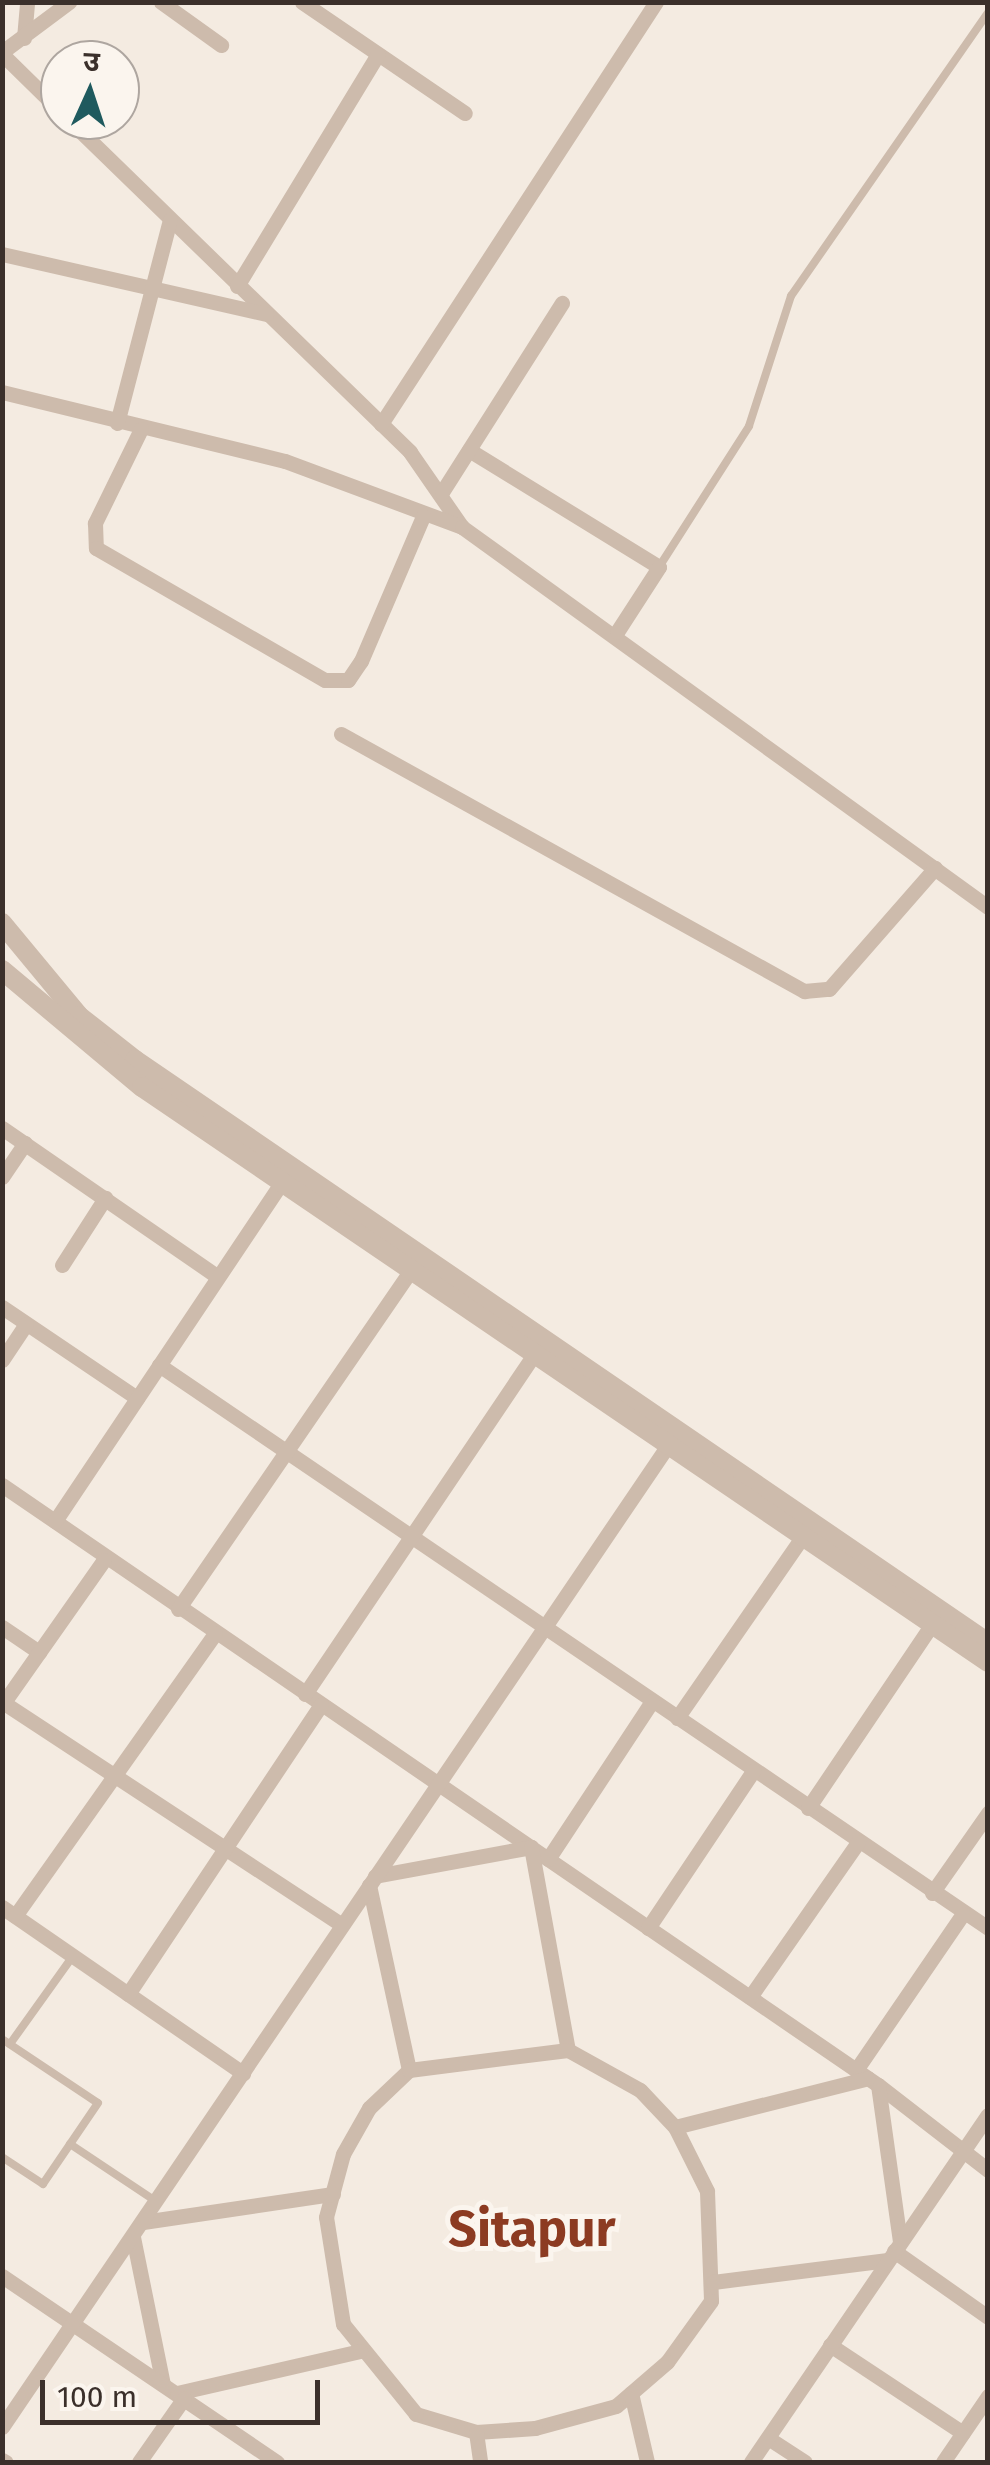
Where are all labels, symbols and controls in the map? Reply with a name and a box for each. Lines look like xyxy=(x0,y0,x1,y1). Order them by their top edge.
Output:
north arrow xyxy=(40,40,140,140)
text: उ xyxy=(82,45,101,78)
district label: Sitapur xyxy=(448,2200,616,2260)
scale bar xyxy=(45,2360,325,2422)
text: 100 m xyxy=(57,2379,137,2415)

